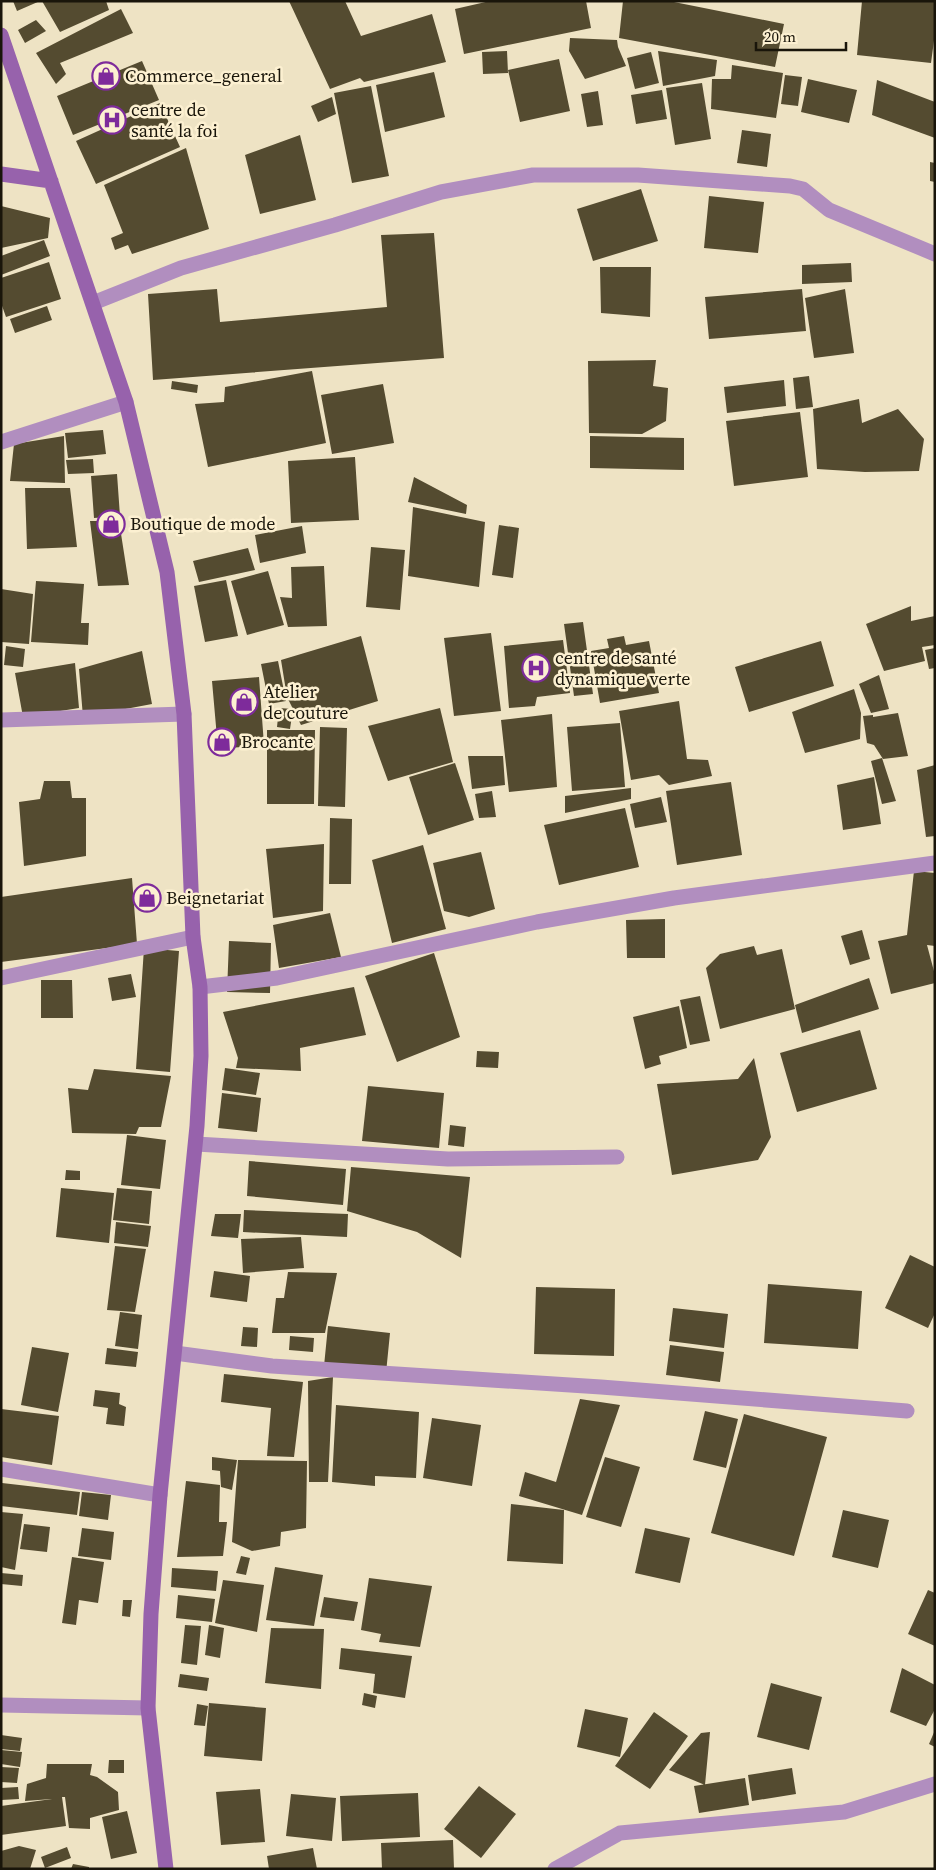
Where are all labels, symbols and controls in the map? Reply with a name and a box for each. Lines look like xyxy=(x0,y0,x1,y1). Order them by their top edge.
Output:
scale bar xyxy=(756,20,846,52)
text: 20 m xyxy=(764,26,796,47)
shop icon: Commerce_general xyxy=(91,61,121,91)
place label: Commerce_general xyxy=(125,63,282,88)
place label: centre de santé la foi xyxy=(131,97,218,143)
hospital icon: centre de santé la foi xyxy=(97,105,127,135)
shop icon: Boutique de mode xyxy=(96,509,126,539)
place label: Boutique de mode xyxy=(130,511,276,536)
place label: centre de santé dynamique verte xyxy=(555,645,690,691)
hospital icon: centre de santé dynamique verte xyxy=(521,653,551,683)
place label: Atelier de couture xyxy=(263,679,349,725)
shop icon: Atelier de couture xyxy=(229,687,259,717)
shop icon: Brocante xyxy=(207,727,237,757)
place label: Brocante xyxy=(241,729,313,754)
shop icon: Beignetariat xyxy=(132,883,162,913)
place label: Beignetariat xyxy=(166,885,264,910)

